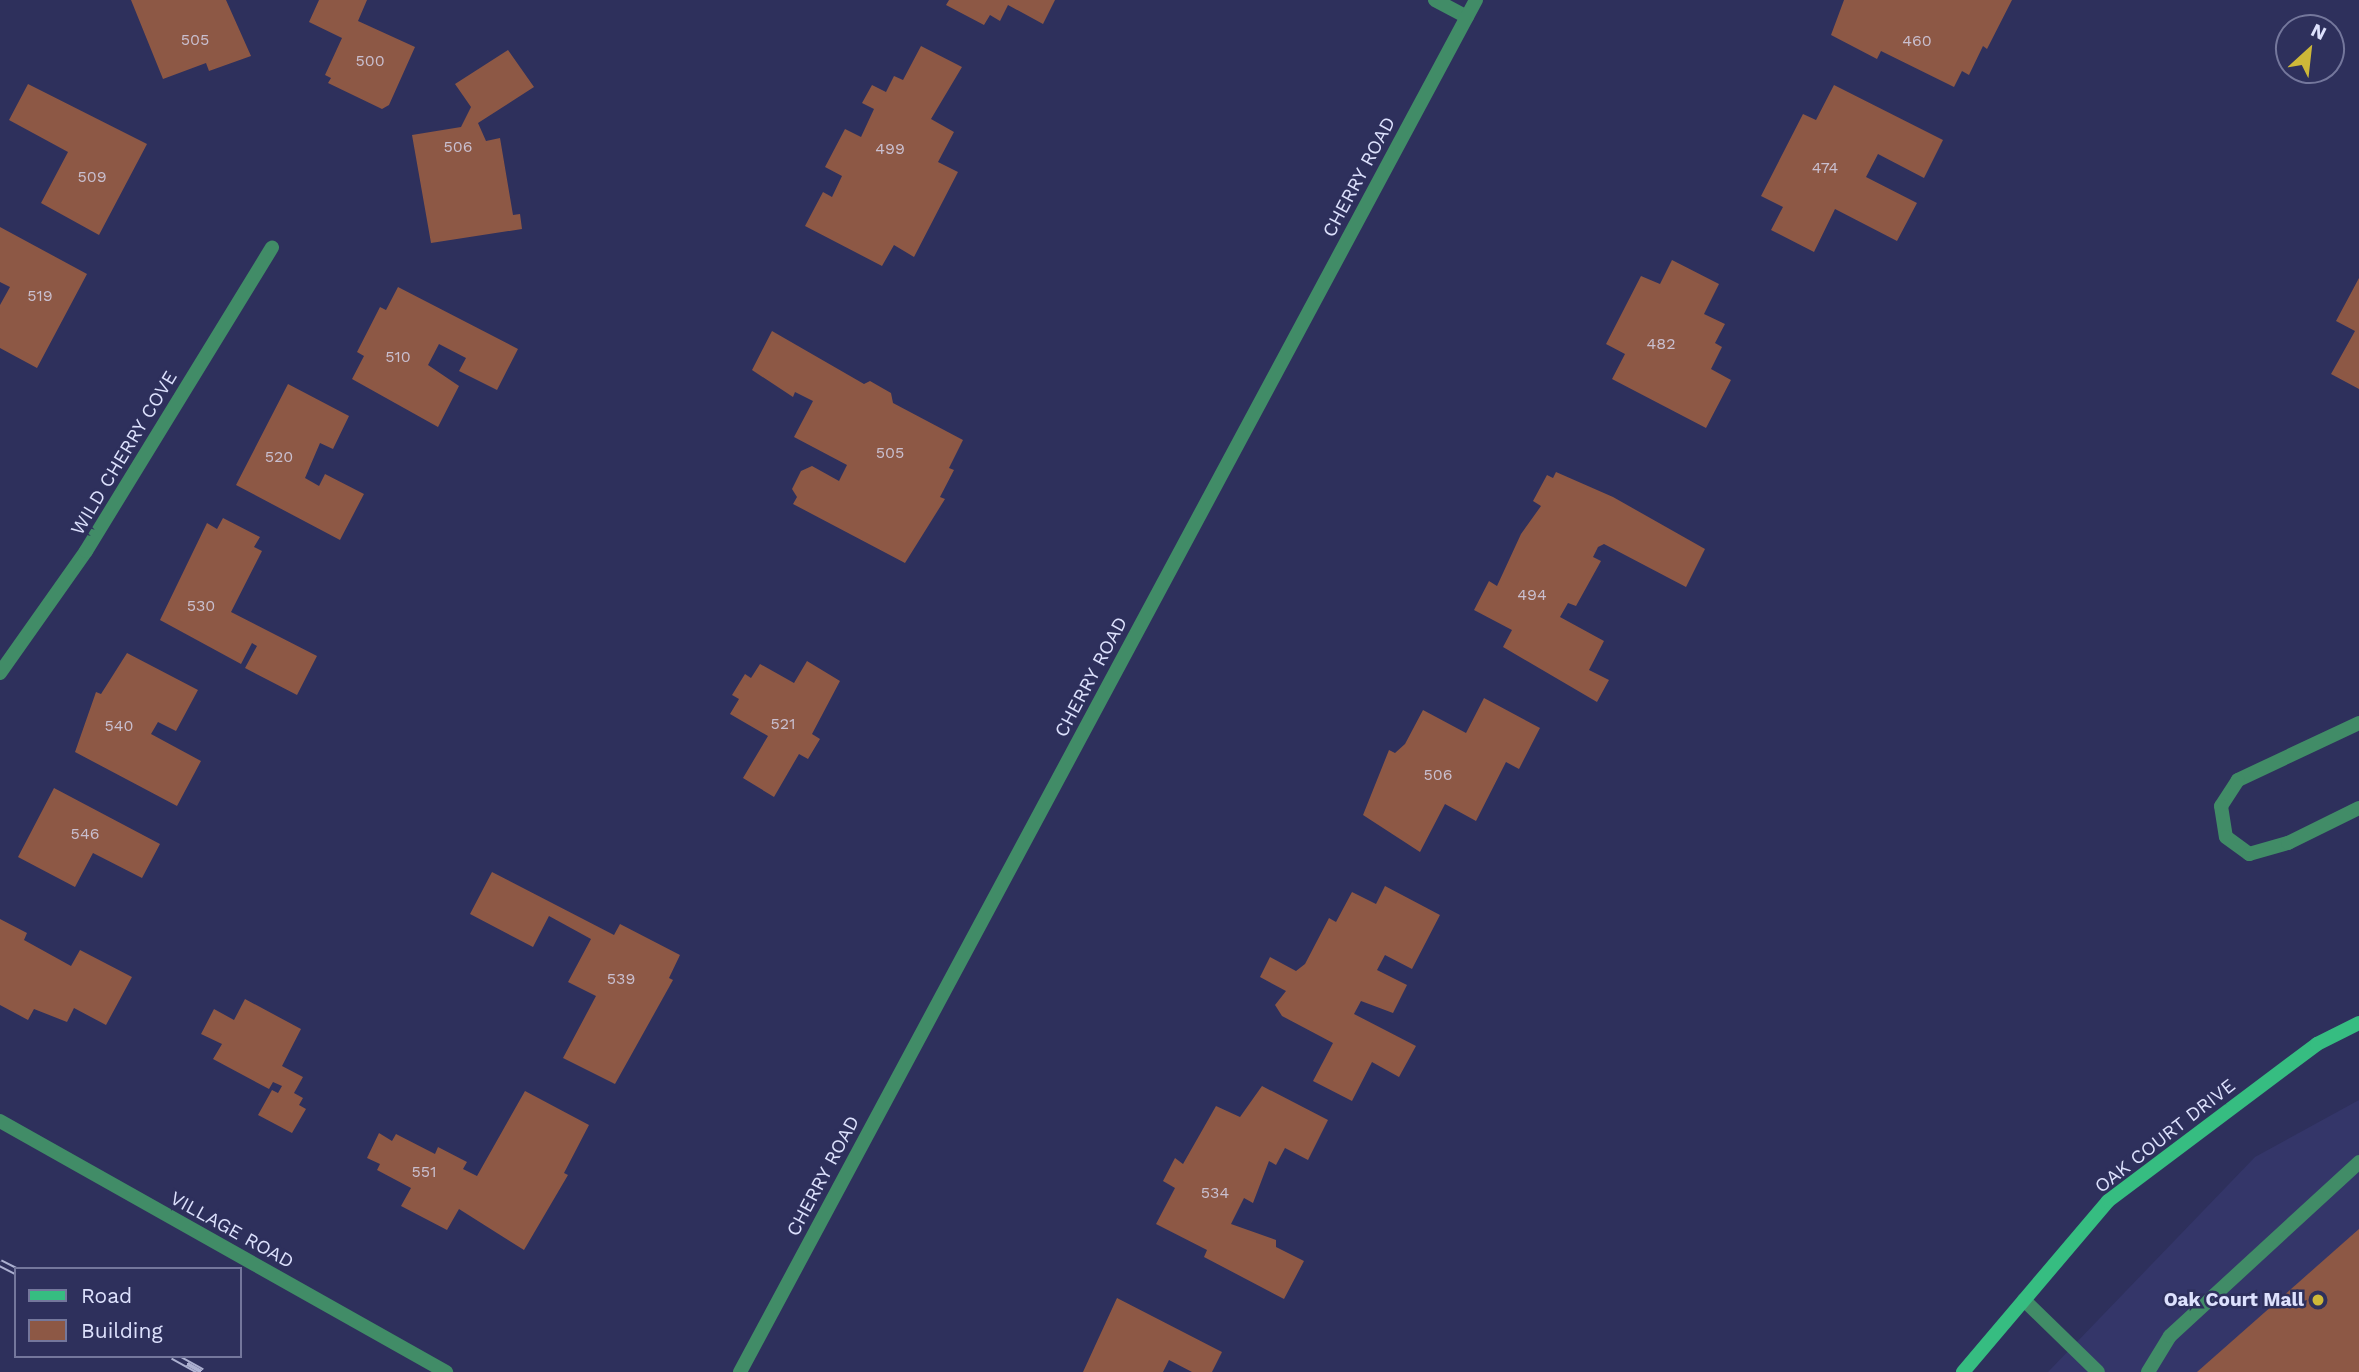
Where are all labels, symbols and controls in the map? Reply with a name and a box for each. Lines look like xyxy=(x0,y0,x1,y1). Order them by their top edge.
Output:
north arrow xyxy=(2275,14,2345,84)
text: N xyxy=(2307,18,2330,45)
house number: 505 xyxy=(181,30,209,50)
house number: 460 xyxy=(1902,31,1932,51)
house number: 500 xyxy=(355,51,385,71)
street label: CHERRY ROAD xyxy=(1318,113,1400,241)
house number: 506 xyxy=(444,137,472,157)
house number: 499 xyxy=(875,139,905,159)
house number: 474 xyxy=(1812,158,1838,178)
house number: 509 xyxy=(77,167,107,187)
house number: 519 xyxy=(27,286,53,306)
house number: 482 xyxy=(1647,334,1675,354)
house number: 510 xyxy=(385,347,411,367)
street label: WILD CHERRY COVE xyxy=(66,367,182,539)
house number: 505 xyxy=(876,443,904,463)
house number: 520 xyxy=(265,447,293,467)
house number: 494 xyxy=(1517,585,1547,605)
house number: 530 xyxy=(187,596,215,616)
street label: CHERRY ROAD xyxy=(1050,613,1132,741)
house number: 521 xyxy=(771,714,795,734)
house number: 540 xyxy=(104,716,134,736)
house number: 506 xyxy=(1424,765,1452,785)
house number: 546 xyxy=(71,824,99,844)
house number: 539 xyxy=(607,969,635,989)
street label: OAK COURT DRIVE xyxy=(2090,1074,2240,1198)
street label: CHERRY ROAD xyxy=(782,1112,864,1240)
house number: 551 xyxy=(412,1162,436,1182)
house number: 534 xyxy=(1201,1183,1229,1203)
street label: VILLAGE ROAD xyxy=(166,1187,298,1273)
legend xyxy=(14,1267,242,1358)
text: Road xyxy=(81,1283,132,1308)
place label: Oak Court Mall xyxy=(2163,1289,2304,1311)
marker: Oak Court Mall xyxy=(2310,1292,2326,1308)
text: Building xyxy=(81,1318,163,1343)

